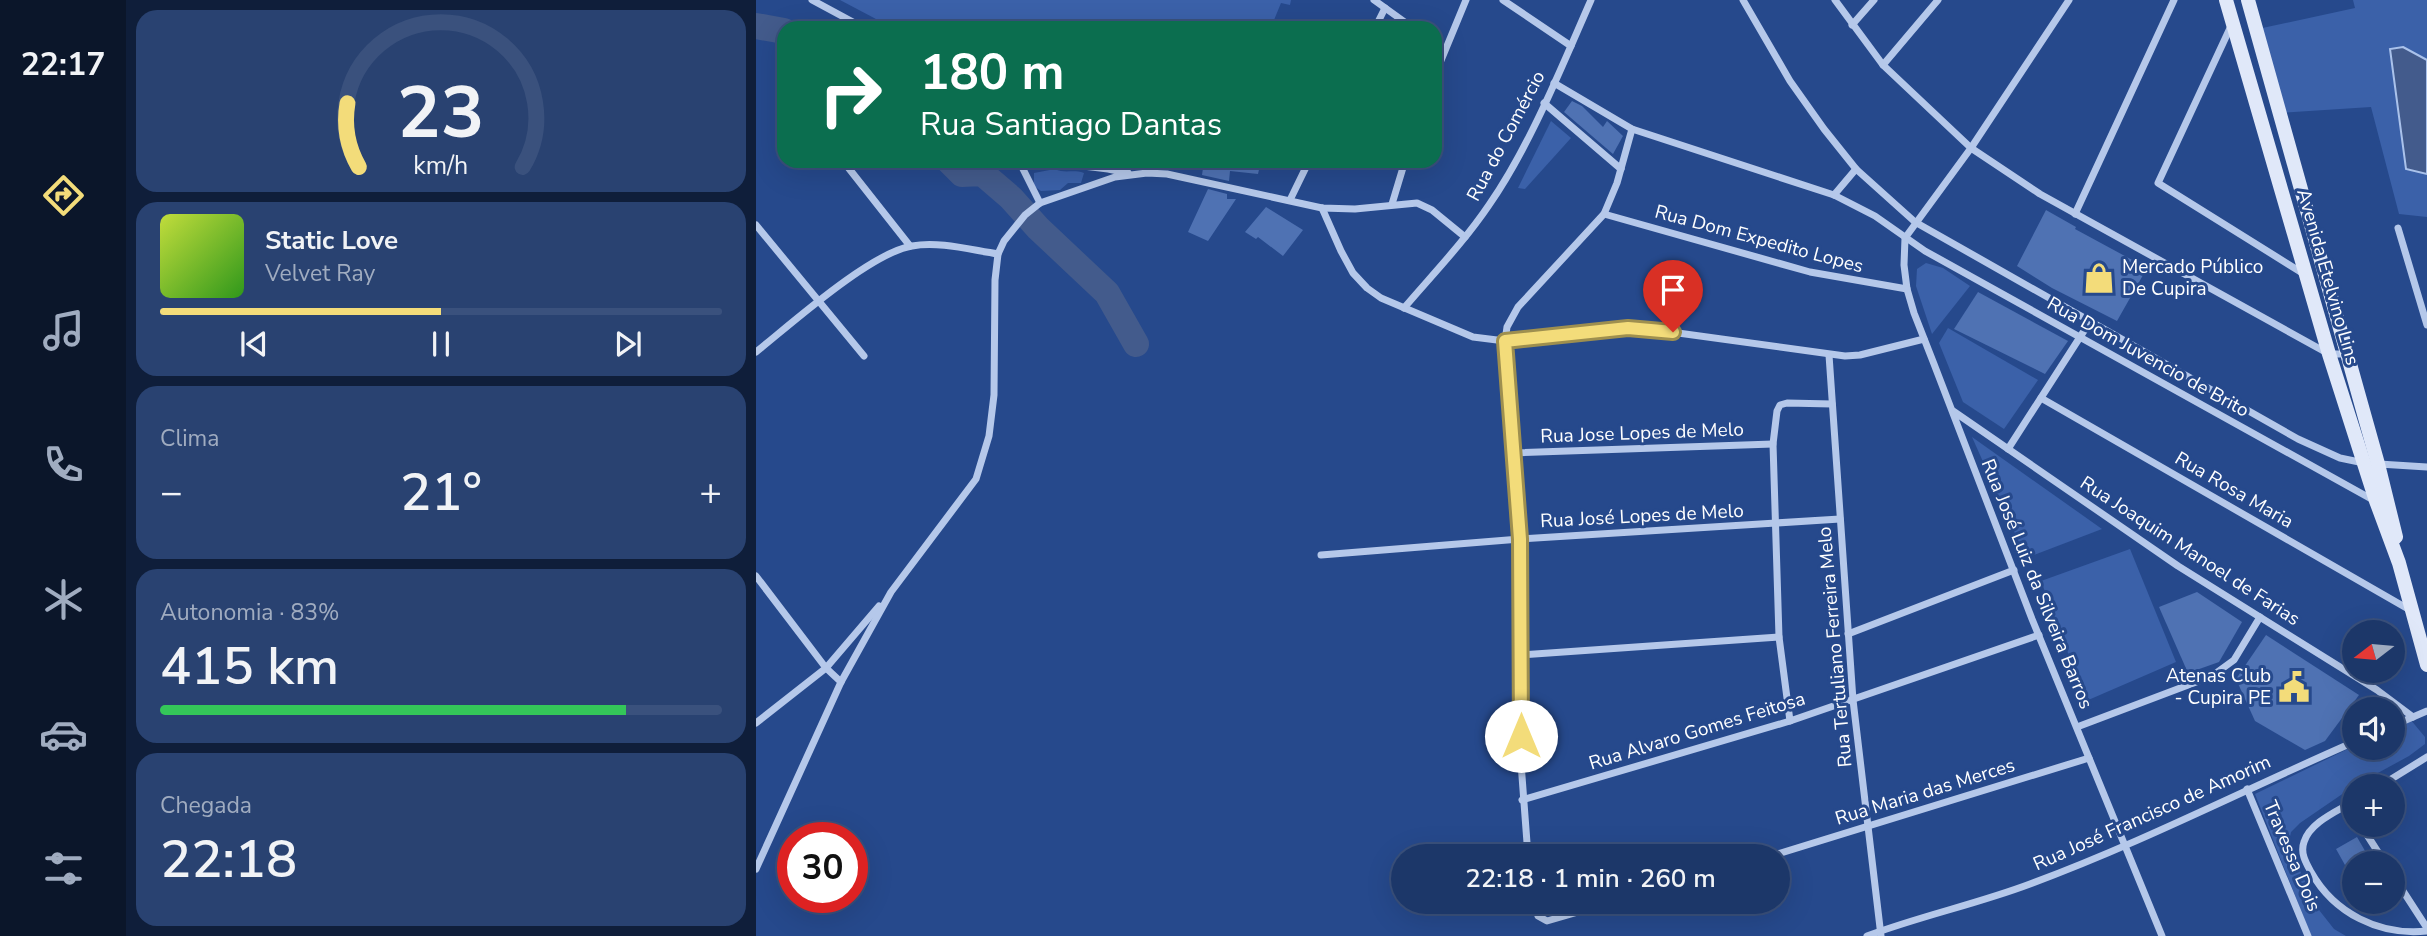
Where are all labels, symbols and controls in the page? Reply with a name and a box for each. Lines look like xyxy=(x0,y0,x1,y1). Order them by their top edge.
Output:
text: 180 m xyxy=(920,39,1064,106)
text: 22:17 xyxy=(21,43,105,86)
icon: right xyxy=(805,49,896,140)
text: 23 xyxy=(397,63,485,163)
street label: Rua do Comércio xyxy=(1461,66,1551,206)
text: Rua Santiago Dantas xyxy=(920,103,1222,146)
text: km/h xyxy=(413,149,469,183)
icon: directions xyxy=(39,171,88,220)
street label: Avenida Etelvino Lins xyxy=(2290,186,2366,368)
street label: Rua Dom Expedito Lopes xyxy=(1652,199,1866,279)
text: Static Love xyxy=(265,223,398,258)
place label: Mercado Público De Cupira xyxy=(2122,254,2263,302)
text: Velvet Ray xyxy=(265,258,375,289)
pin xyxy=(1643,260,1703,332)
shop icon: Mercado Público De Cupira xyxy=(2082,261,2116,295)
icon: arrive xyxy=(1654,271,1692,309)
street label: Rua Dom Juvencio de Brito xyxy=(2042,291,2254,423)
icon: music xyxy=(39,306,88,355)
icon: previous xyxy=(235,325,273,363)
icon: pause xyxy=(422,325,460,363)
icon: next xyxy=(609,325,647,363)
street label: Rua Jose Lopes de Melo xyxy=(1540,416,1744,450)
text: Clima xyxy=(160,423,220,454)
icon: phone xyxy=(39,440,88,489)
street label: Rua Rosa Maria xyxy=(2170,445,2298,535)
street label: Rua José Luiz da Silveira Barros xyxy=(1975,455,2099,713)
text: 21° xyxy=(400,457,482,528)
text: − xyxy=(160,467,183,518)
text: + xyxy=(699,467,722,518)
street label: Rua Joaquim Manoel de Farias xyxy=(2075,470,2305,632)
street label: Rua José Lopes de Melo xyxy=(1540,498,1744,534)
street label: Rua Tertuliano Ferreira Melo xyxy=(1812,526,1858,768)
icon: climate xyxy=(39,575,88,624)
text: Autonomia · 83% xyxy=(160,597,340,628)
north arrow xyxy=(2342,620,2404,682)
map controls xyxy=(2342,620,2405,914)
text: 415 km xyxy=(160,631,339,702)
place label: Atenas Club - Cupira PE xyxy=(2166,663,2271,711)
public building icon: Atenas Club - Cupira PE xyxy=(2277,670,2311,704)
street label: Rua Alvaro Gomes Feitosa xyxy=(1586,686,1808,776)
button: sound xyxy=(2342,697,2405,760)
position arrow xyxy=(1484,699,1558,773)
icon: car xyxy=(39,710,88,759)
street label: Rua José Francisco de Amorim xyxy=(2029,749,2275,877)
street label: Rua Maria das Merces xyxy=(1832,752,2018,832)
button: + xyxy=(2342,774,2405,837)
text: Chegada xyxy=(160,790,252,821)
street label: Travessa Dois xyxy=(2257,797,2327,915)
speed limit sign: 30 xyxy=(777,822,868,913)
text: 22:18 xyxy=(160,824,297,895)
icon: filters xyxy=(39,844,88,893)
button: − xyxy=(2342,851,2405,914)
text: 22:18 · 1 min · 260 m xyxy=(1465,861,1716,896)

